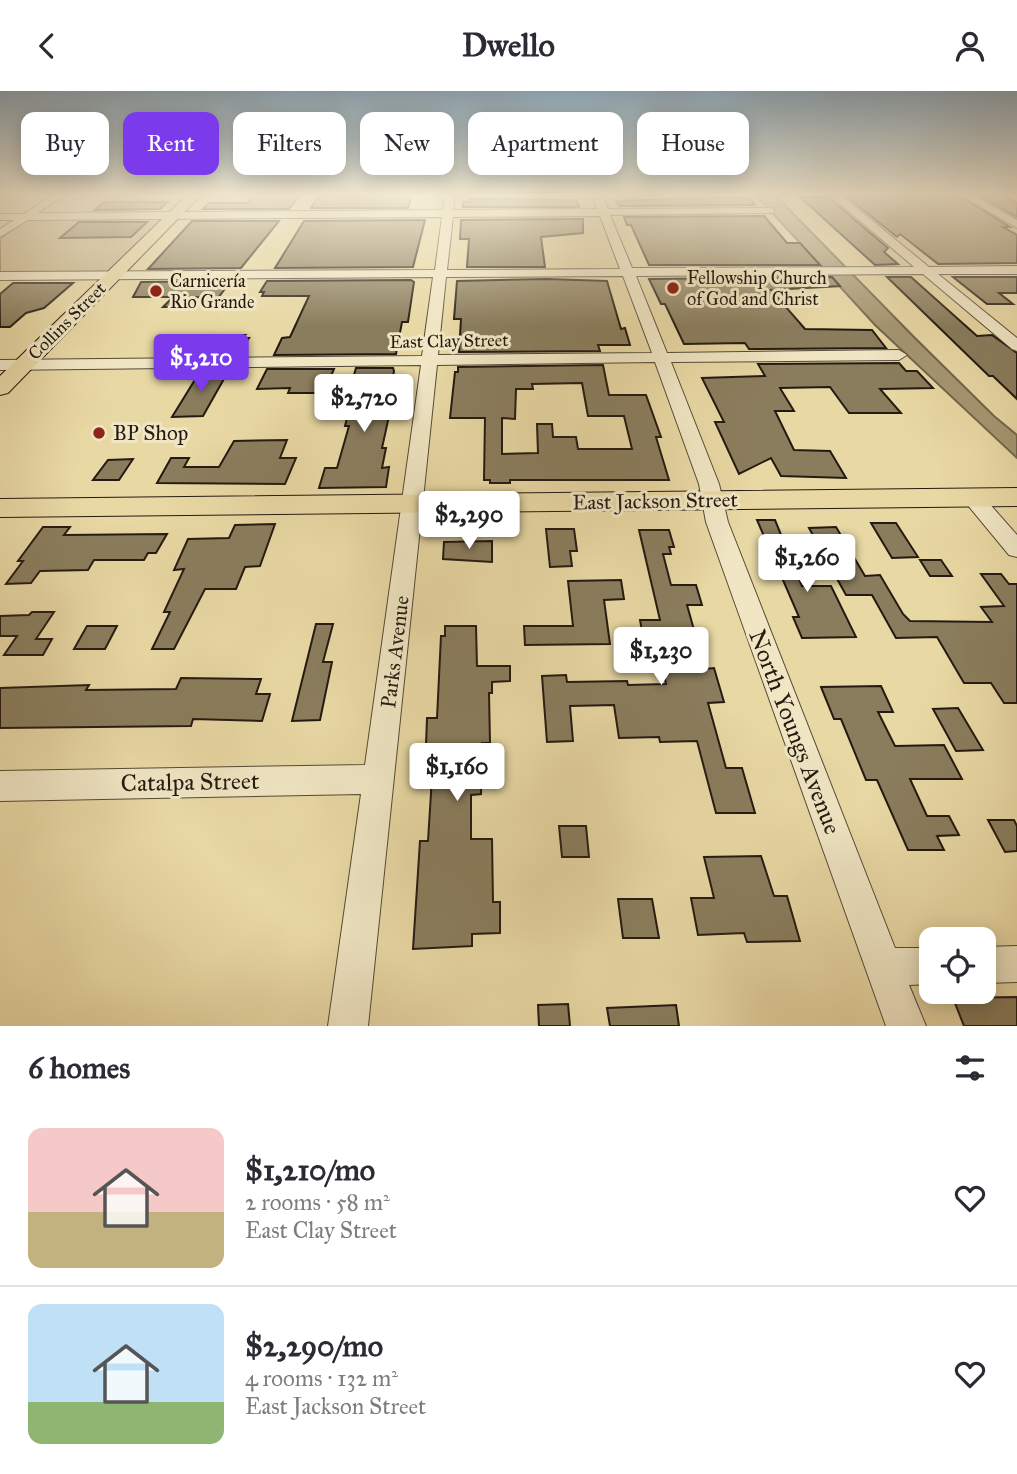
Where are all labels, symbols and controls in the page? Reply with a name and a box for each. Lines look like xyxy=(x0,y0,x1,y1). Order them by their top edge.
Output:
text: Dwello xyxy=(462,26,555,65)
icon: back xyxy=(28,27,66,65)
icon: person xyxy=(951,27,989,65)
chip: Buy xyxy=(21,112,109,175)
chip: Rent xyxy=(123,112,219,175)
chip: Filters xyxy=(233,112,346,175)
chip: New xyxy=(360,112,454,175)
chip: Apartment xyxy=(468,112,623,175)
chip: House xyxy=(637,112,749,175)
place label: Fellowship Church of God and Christ xyxy=(687,267,827,310)
place label: Carnicería Rio Grande xyxy=(170,270,254,313)
street label: Collins Street xyxy=(24,277,111,364)
marker: Fellowship Church of God and Christ xyxy=(665,280,681,296)
marker: Carnicería Rio Grande xyxy=(148,283,164,299)
street label: East Clay Street xyxy=(389,329,509,353)
pin: $1,210 xyxy=(144,335,258,394)
text: $1,210 xyxy=(170,343,232,371)
pin: $2,720 xyxy=(307,375,421,434)
text: $2,720 xyxy=(330,383,398,411)
place label: BP Shop xyxy=(113,420,188,446)
marker: BP Shop xyxy=(91,425,107,441)
street label: East Jackson Street xyxy=(572,487,739,515)
pin: $2,290 xyxy=(412,491,526,551)
text: $2,290 xyxy=(435,500,503,528)
pin: $1,260 xyxy=(750,535,864,594)
text: $1,260 xyxy=(774,543,840,571)
street label: Parks Avenue xyxy=(375,594,415,710)
street label: North Youngs Avenue xyxy=(742,625,848,839)
pin: $1,230 xyxy=(604,627,718,687)
text: $1,230 xyxy=(630,636,692,664)
pin: $1,160 xyxy=(400,743,514,803)
text: $1,160 xyxy=(425,752,489,780)
street label: Catalpa Street xyxy=(120,766,260,798)
map controls xyxy=(919,927,996,1004)
button: locate xyxy=(919,927,996,1004)
icon: filters xyxy=(951,1049,989,1087)
text: 6 homes xyxy=(28,1050,130,1086)
text: $1,210/mo xyxy=(245,1152,375,1188)
icon: home xyxy=(84,1156,168,1240)
icon: heart xyxy=(951,1179,989,1217)
text: 2 rooms · 58 m² xyxy=(245,1188,390,1216)
text: East Clay Street xyxy=(245,1216,397,1244)
text: $2,290/mo xyxy=(245,1328,383,1364)
icon: home xyxy=(84,1332,168,1416)
icon: heart xyxy=(951,1355,989,1393)
text: 4 rooms · 132 m² xyxy=(245,1364,398,1392)
text: East Jackson Street xyxy=(245,1392,426,1420)

